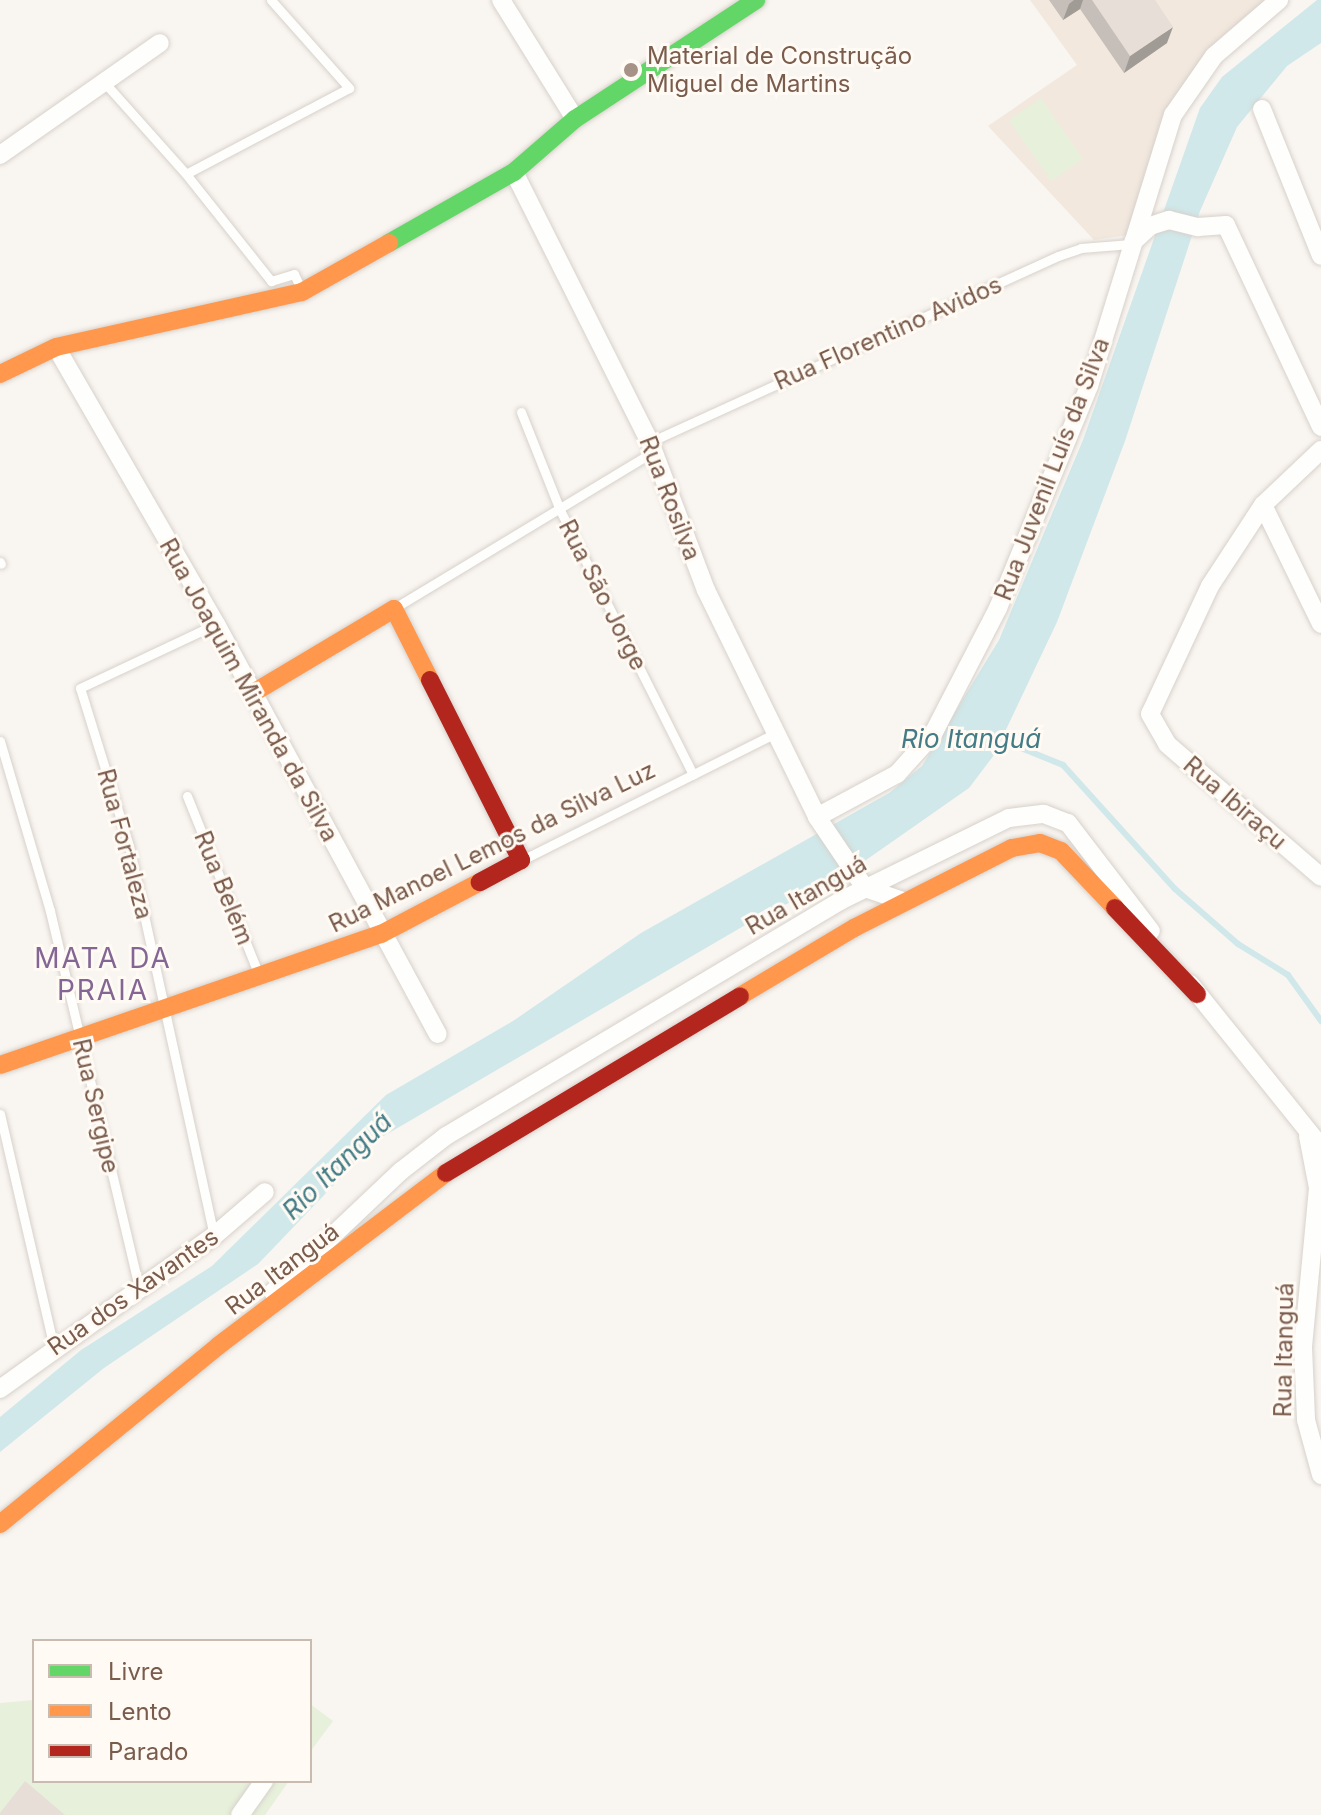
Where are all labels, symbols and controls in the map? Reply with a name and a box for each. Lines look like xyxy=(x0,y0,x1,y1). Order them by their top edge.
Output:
place label: Material de Construção Miguel de Martins xyxy=(647,42,912,98)
marker: Material de Construção Miguel de Martins xyxy=(622,61,640,79)
street label: Rua Florentino Avidos xyxy=(770,270,1006,396)
street label: Rua Juvenil Luís da Silva xyxy=(989,334,1115,604)
street label: Rua Rosilva xyxy=(633,432,707,564)
street label: Rua São Jorge xyxy=(553,515,653,675)
street label: Rua Joaquim Miranda da Silva xyxy=(153,533,345,847)
water label: Rio Itanguá xyxy=(901,723,1041,755)
street label: Rua Ibiraçu xyxy=(1178,750,1292,856)
street label: Rua Manoel Lemos da Silva Luz xyxy=(324,755,660,939)
street label: Rua Fortaleza xyxy=(91,766,159,922)
street label: Rua Belém xyxy=(188,827,260,949)
street label: Rua Itanguá xyxy=(740,849,872,941)
district label: MATA DA PRAIA xyxy=(34,941,172,1007)
street label: Rua Sergipe xyxy=(67,1036,125,1176)
water label: Rio Itanguá xyxy=(276,1106,398,1226)
street label: Rua Itanguá xyxy=(220,1217,344,1321)
street label: Rua dos Xavantes xyxy=(42,1222,224,1362)
street label: Rua Itanguá xyxy=(1268,1282,1300,1418)
legend xyxy=(32,1639,312,1783)
text: Livre xyxy=(108,1657,164,1686)
text: Lento xyxy=(108,1697,172,1726)
text: Parado xyxy=(108,1737,188,1766)

